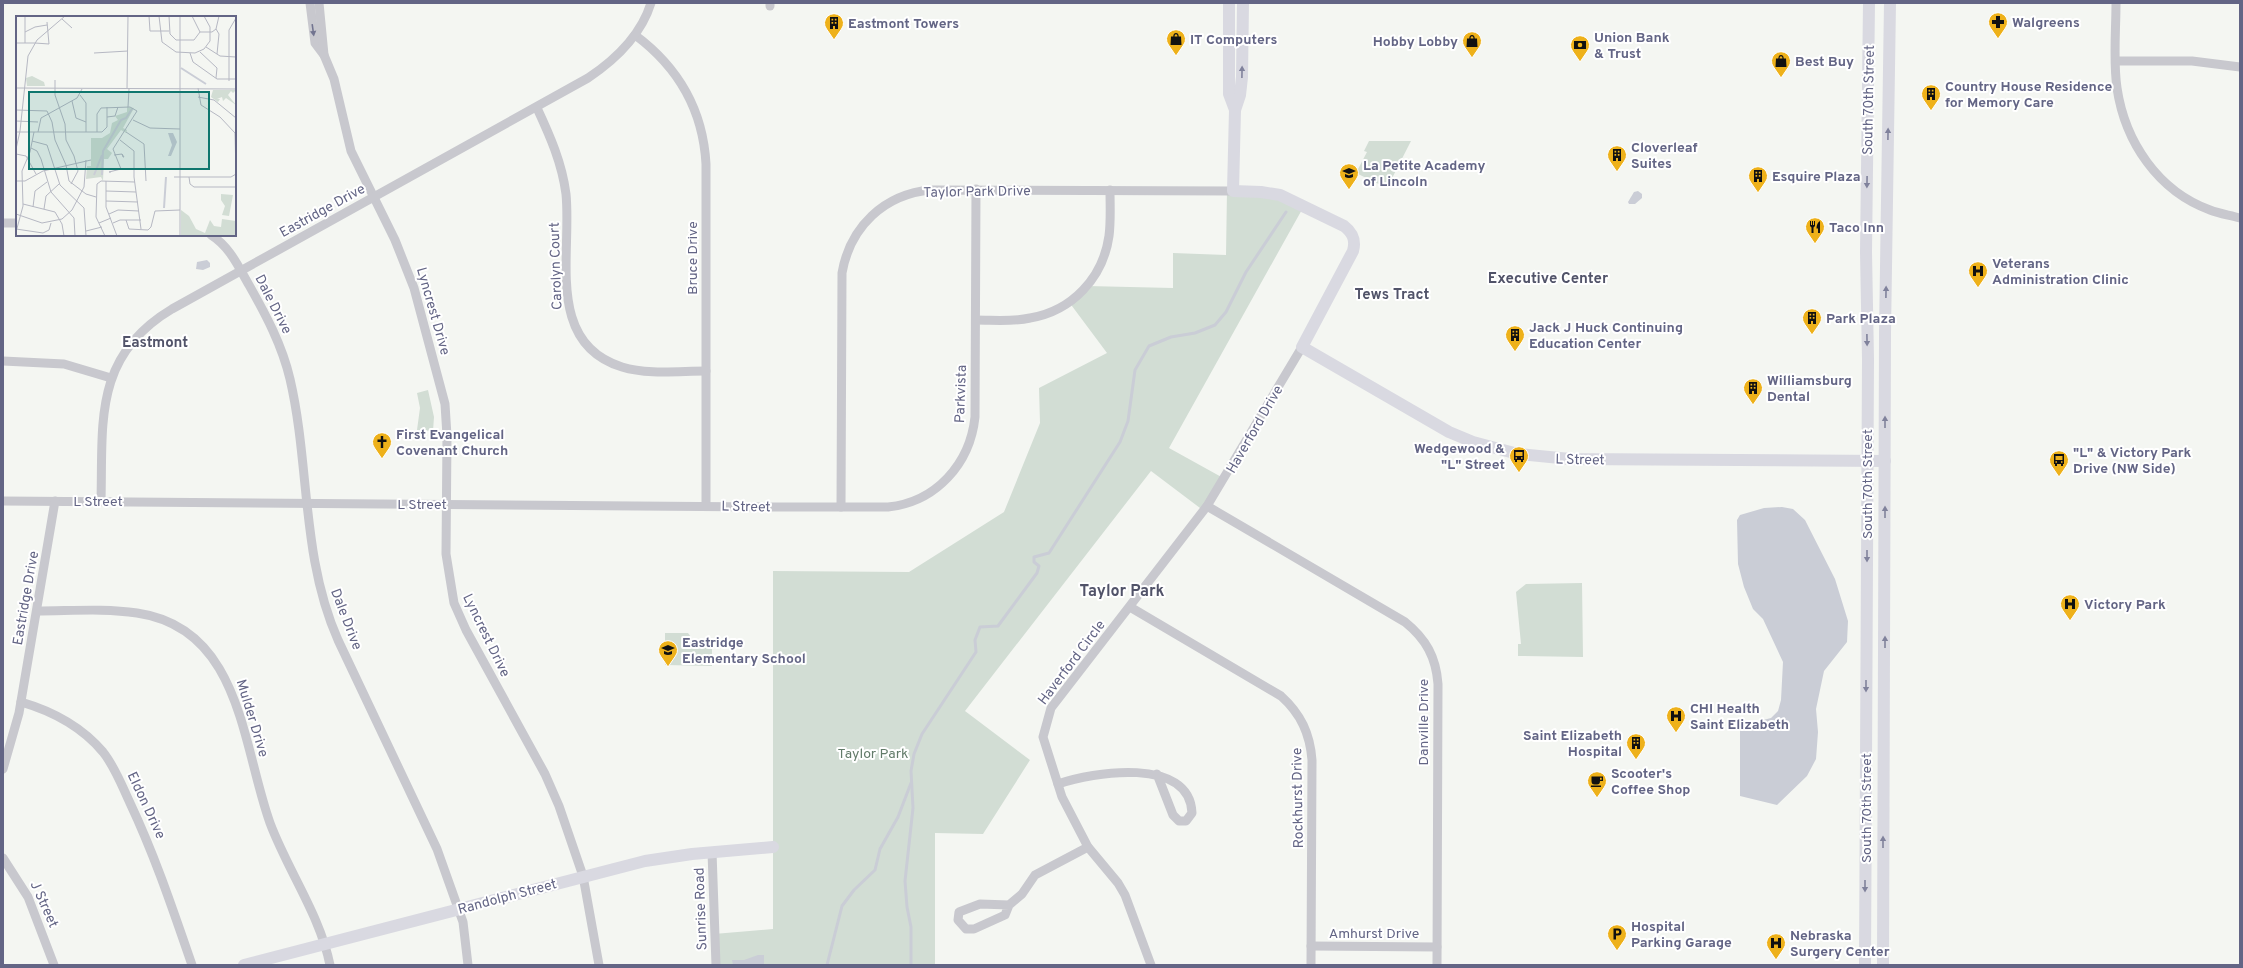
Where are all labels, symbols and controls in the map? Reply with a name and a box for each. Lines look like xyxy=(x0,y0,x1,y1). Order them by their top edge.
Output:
pharmacy icon: Walgreens xyxy=(1987,11,2009,39)
building icon: Eastmont Towers xyxy=(823,12,845,40)
place label: Walgreens xyxy=(2012,15,2080,32)
inset map xyxy=(16,16,236,236)
place label: Eastmont Towers xyxy=(848,16,959,33)
one-way arrow xyxy=(310,24,316,37)
shop icon: IT Computers xyxy=(1165,28,1187,56)
shop icon: Hobby Lobby xyxy=(1461,30,1483,58)
place label: Union Bank & Trust xyxy=(1594,30,1670,63)
place label: IT Computers xyxy=(1190,32,1277,49)
place label: Hobby Lobby xyxy=(1373,34,1458,51)
bank icon: Union Bank & Trust xyxy=(1569,34,1591,62)
street label: South 70th Street xyxy=(1860,45,1879,155)
shop icon: Best Buy xyxy=(1770,50,1792,78)
place label: Best Buy xyxy=(1795,54,1854,71)
one-way arrow xyxy=(1239,65,1245,78)
place label: Country House Residence for Memory Care xyxy=(1945,79,2112,112)
building icon: Country House Residence for Memory Care xyxy=(1920,83,1942,111)
one-way arrow xyxy=(1885,127,1891,140)
place label: Cloverleaf Suites xyxy=(1631,140,1698,173)
building icon: Cloverleaf Suites xyxy=(1606,144,1628,172)
place label: La Petite Academy of Lincoln xyxy=(1363,158,1485,191)
school or university icon: La Petite Academy of Lincoln xyxy=(1338,162,1360,190)
building icon: Esquire Plaza xyxy=(1747,165,1769,193)
place label: Esquire Plaza xyxy=(1772,169,1861,186)
one-way arrow xyxy=(1864,176,1870,189)
street label: Eastridge Drive xyxy=(277,181,369,242)
street label: Taylor Park Drive xyxy=(923,183,1031,202)
restaurant icon: Taco Inn xyxy=(1804,216,1826,244)
place label: Taco Inn xyxy=(1829,220,1884,237)
street label: Bruce Drive xyxy=(685,221,702,295)
street label: Carolyn Court xyxy=(546,222,567,310)
place label: Veterans Administration Clinic xyxy=(1992,256,2129,289)
hospital icon: Veterans Administration Clinic xyxy=(1967,260,1989,288)
street label: Lyncrest Drive xyxy=(412,266,453,357)
district label: Executive Center xyxy=(1488,270,1609,289)
street label: Dale Drive xyxy=(250,272,295,337)
one-way arrow xyxy=(1883,285,1889,298)
district label: Tews Tract xyxy=(1355,286,1429,305)
building icon: Park Plaza xyxy=(1801,307,1823,335)
place label: Park Plaza xyxy=(1826,311,1896,328)
place label: Jack J Huck Continuing Education Center xyxy=(1529,320,1683,353)
building icon: Jack J Huck Continuing Education Center xyxy=(1504,324,1526,352)
district label: Eastmont xyxy=(122,334,188,353)
one-way arrow xyxy=(1864,334,1871,346)
street label: Parkvista xyxy=(952,365,971,424)
place label: Williamsburg Dental xyxy=(1767,373,1852,406)
building icon: Williamsburg Dental xyxy=(1742,377,1764,405)
street label: Haverford Drive xyxy=(1223,383,1287,477)
one-way arrow xyxy=(1882,415,1888,428)
place label: First Evangelical Covenant Church xyxy=(396,427,508,460)
street label: South 70th Street xyxy=(1860,429,1877,539)
church icon: First Evangelical Covenant Church xyxy=(371,431,393,459)
place label: Wedgewood & "L" Street xyxy=(1414,441,1505,474)
bus stop icon: Wedgewood & "L" Street xyxy=(1508,445,1530,473)
place label: "L" & Victory Park Drive (NW Side) xyxy=(2073,445,2192,478)
bus stop icon: "L" & Victory Park Drive (NW Side) xyxy=(2048,449,2070,477)
street label: L Street xyxy=(1555,452,1605,469)
street label: L Street xyxy=(73,494,123,511)
street label: L Street xyxy=(397,497,447,514)
street label: L Street xyxy=(721,499,771,516)
one-way arrow xyxy=(1882,505,1888,518)
street label: Eastridge Drive xyxy=(10,550,43,647)
one-way arrow xyxy=(1864,550,1870,563)
district label: Taylor Park xyxy=(1079,582,1165,602)
street label: Dale Drive xyxy=(326,586,365,653)
street label: Lyncrest Drive xyxy=(458,591,513,680)
hospital icon: Victory Park xyxy=(2059,593,2081,621)
place label: Victory Park xyxy=(2084,597,2166,614)
street label: Haverford Circle xyxy=(1035,617,1109,708)
place label: Eastridge Elementary School xyxy=(682,635,806,668)
one-way arrow xyxy=(1882,635,1888,648)
school or university icon: Eastridge Elementary School xyxy=(657,639,679,667)
street label: Mulder Drive xyxy=(232,678,271,759)
street label: Danville Drive xyxy=(1416,679,1433,765)
one-way arrow xyxy=(1863,680,1870,692)
place label: CHI Health Saint Elizabeth xyxy=(1690,701,1789,734)
hospital icon: CHI Health Saint Elizabeth xyxy=(1665,705,1687,733)
place label: Saint Elizabeth Hospital xyxy=(1523,728,1622,761)
building icon: Saint Elizabeth Hospital xyxy=(1625,732,1647,760)
park label: Taylor Park xyxy=(837,746,909,763)
street label: Rockhurst Drive xyxy=(1289,747,1308,849)
street label: South 70th Street xyxy=(1859,753,1876,863)
place label: Scooter's Coffee Shop xyxy=(1611,766,1690,799)
street label: Eldon Drive xyxy=(123,769,169,842)
cafe icon: Scooter's Coffee Shop xyxy=(1586,770,1608,798)
one-way arrow xyxy=(1880,835,1886,848)
street label: Sunrise Road xyxy=(692,867,711,951)
street label: Randolph Street xyxy=(456,876,559,919)
street label: J Street xyxy=(26,879,61,931)
one-way arrow xyxy=(1862,880,1868,893)
place label: Hospital Parking Garage xyxy=(1631,919,1732,952)
parking icon: Hospital Parking Garage xyxy=(1606,923,1628,951)
street label: Amhurst Drive xyxy=(1329,926,1419,943)
place label: Nebraska Surgery Center xyxy=(1790,928,1890,961)
hospital icon: Nebraska Surgery Center xyxy=(1765,932,1787,960)

